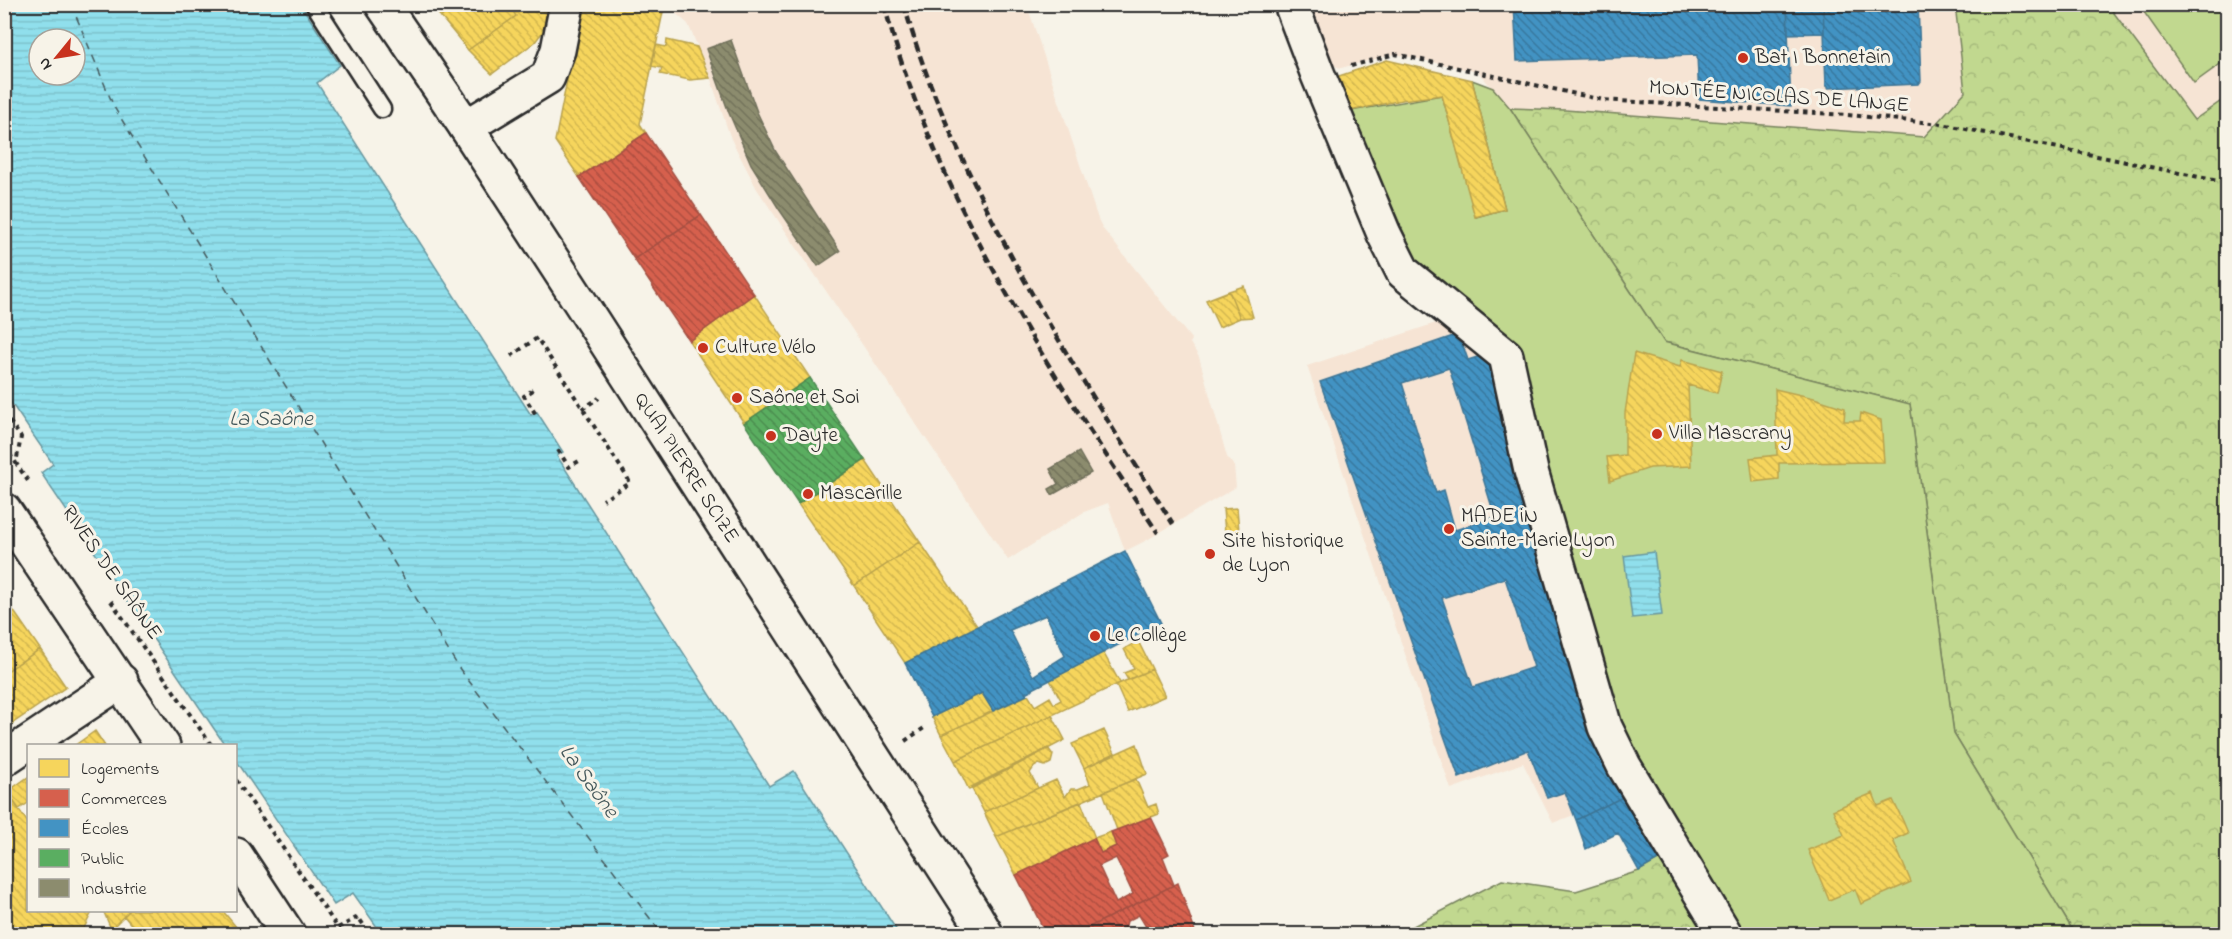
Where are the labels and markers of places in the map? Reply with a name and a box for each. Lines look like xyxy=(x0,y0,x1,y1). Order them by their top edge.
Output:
place label: Bat I Bonnetain xyxy=(1754,43,1891,73)
marker: Bat I Bonnetain xyxy=(1736,51,1750,65)
place label: Culture Vélo xyxy=(715,333,816,363)
marker: Culture Vélo xyxy=(696,341,710,355)
place label: Saône et Soi xyxy=(749,383,860,413)
marker: Saône et Soi xyxy=(730,391,744,405)
place label: Villa Mascrany xyxy=(1668,419,1791,451)
place label: Dayte xyxy=(782,421,838,453)
marker: Villa Mascrany xyxy=(1650,427,1664,441)
marker: Dayte xyxy=(764,429,778,443)
place label: Mascarille xyxy=(820,479,903,509)
marker: Mascarille xyxy=(801,487,815,501)
place label: MADE iN Sainte-Marie Lyon xyxy=(1461,502,1615,558)
marker: MADE iN Sainte-Marie Lyon xyxy=(1442,522,1456,536)
place label: Site historique de Lyon xyxy=(1222,527,1344,583)
marker: Site historique de Lyon xyxy=(1203,547,1217,561)
place label: Le Collège xyxy=(1107,621,1187,653)
marker: Le Collège xyxy=(1088,629,1102,643)

